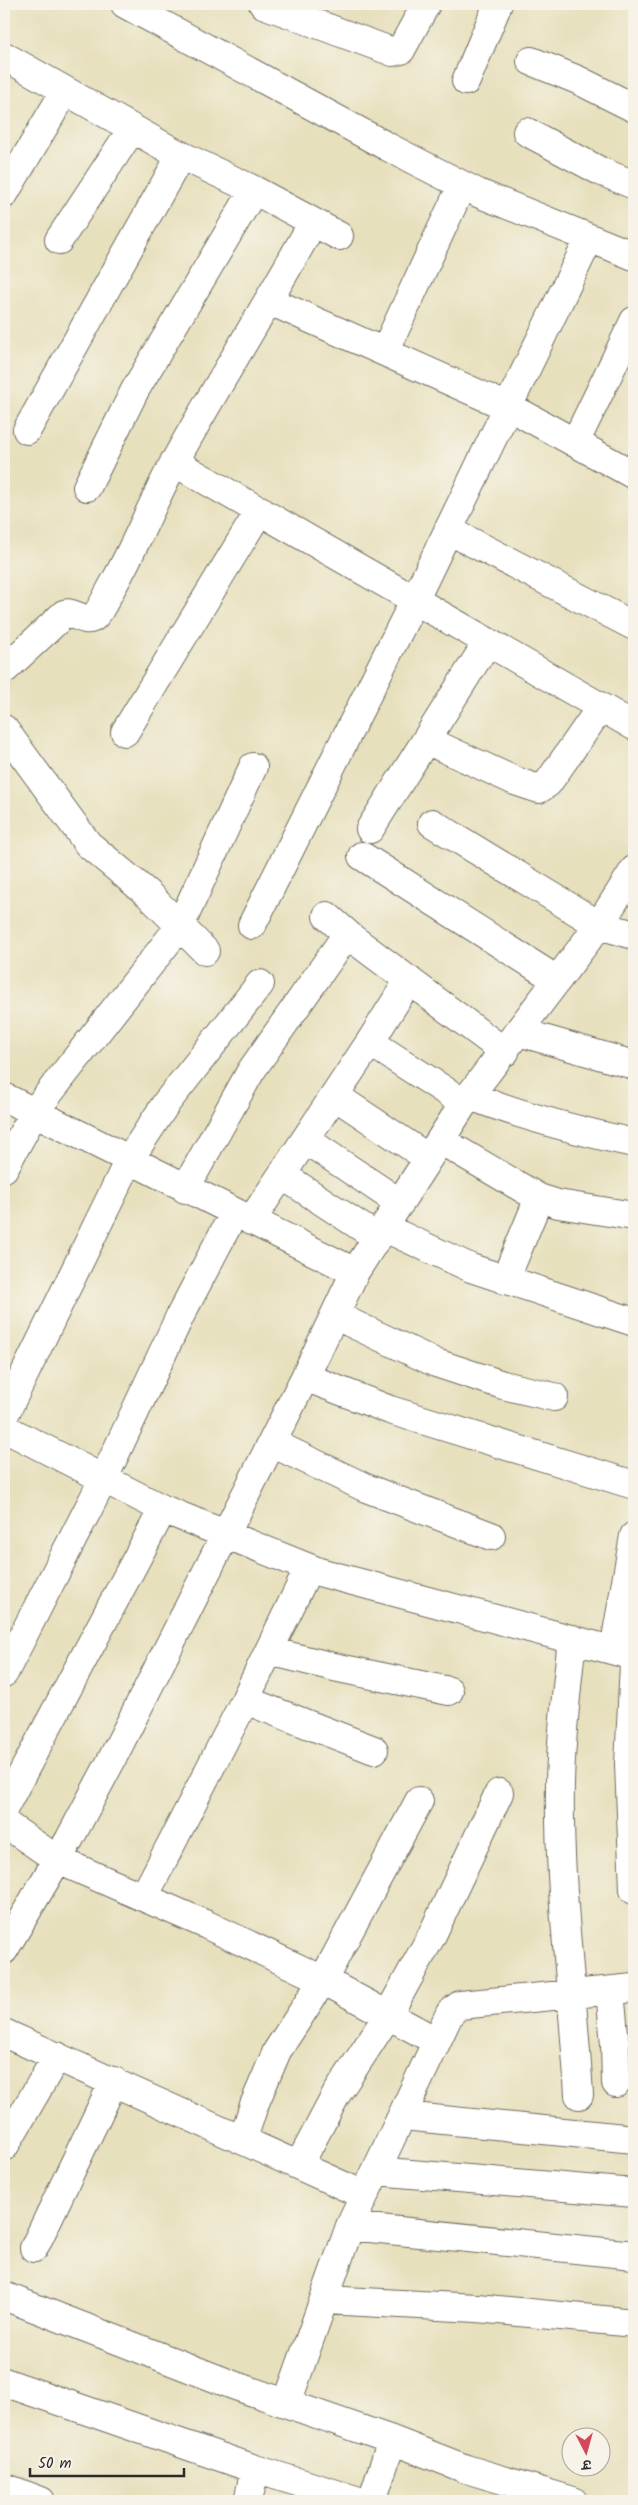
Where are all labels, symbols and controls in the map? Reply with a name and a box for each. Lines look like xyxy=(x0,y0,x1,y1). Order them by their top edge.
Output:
north arrow xyxy=(560,2428,610,2478)
scale bar xyxy=(30,2445,184,2477)
text: 50 m xyxy=(38,2452,72,2476)
text: उ xyxy=(579,2453,593,2476)

